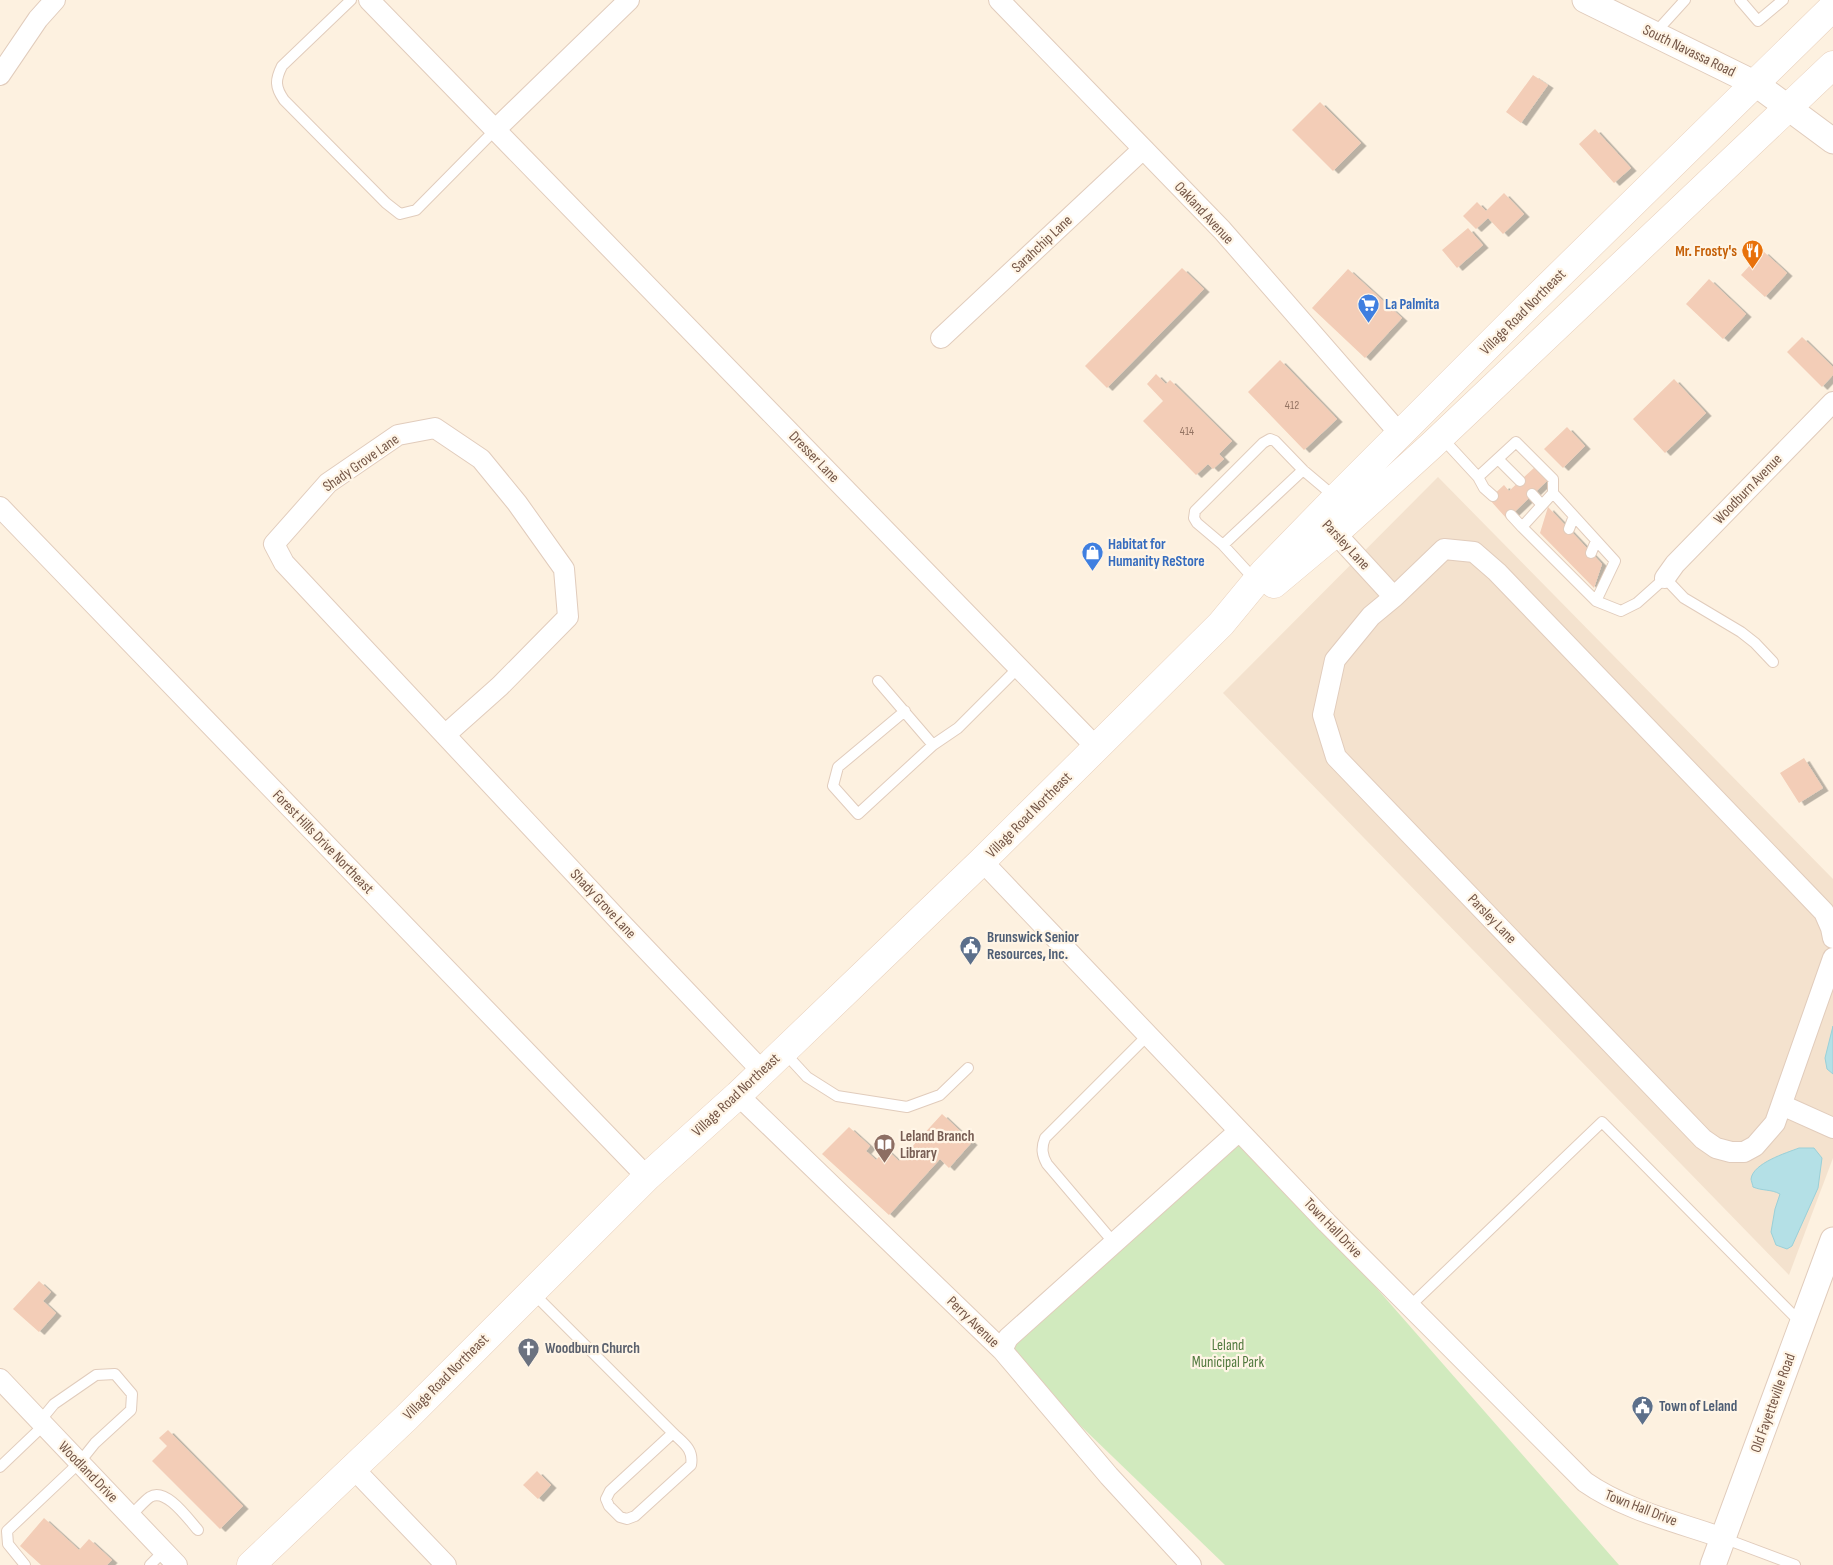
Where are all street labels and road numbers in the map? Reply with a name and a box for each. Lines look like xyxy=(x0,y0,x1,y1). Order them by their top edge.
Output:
street label: South Navassa Road xyxy=(1640,20,1738,82)
street label: Oakland Avenue xyxy=(1170,178,1238,248)
street label: Sarahchip Lane xyxy=(1008,211,1076,277)
street label: Village Road Northeast xyxy=(1476,265,1570,359)
street label: Dresser Lane xyxy=(785,427,843,487)
street label: Shady Grove Lane xyxy=(319,430,403,496)
street label: Woodburn Avenue xyxy=(1710,450,1786,528)
street label: Parsley Lane xyxy=(1318,516,1374,574)
street label: Village Road Northeast xyxy=(982,768,1076,862)
street label: Forest Hills Drive Northeast xyxy=(268,786,378,898)
street label: Shady Grove Lane xyxy=(566,865,640,943)
street label: Parsley Lane xyxy=(1464,890,1520,948)
street label: Village Road Northeast xyxy=(688,1049,784,1141)
street label: Town Hall Drive xyxy=(1300,1194,1366,1262)
street label: Perry Avenue xyxy=(943,1292,1003,1352)
street label: Village Road Northeast xyxy=(399,1330,493,1424)
street label: Old Fayetteville Road xyxy=(1746,1351,1800,1455)
street label: Woodland Drive xyxy=(54,1437,122,1507)
street label: Town Hall Drive xyxy=(1602,1486,1680,1530)

